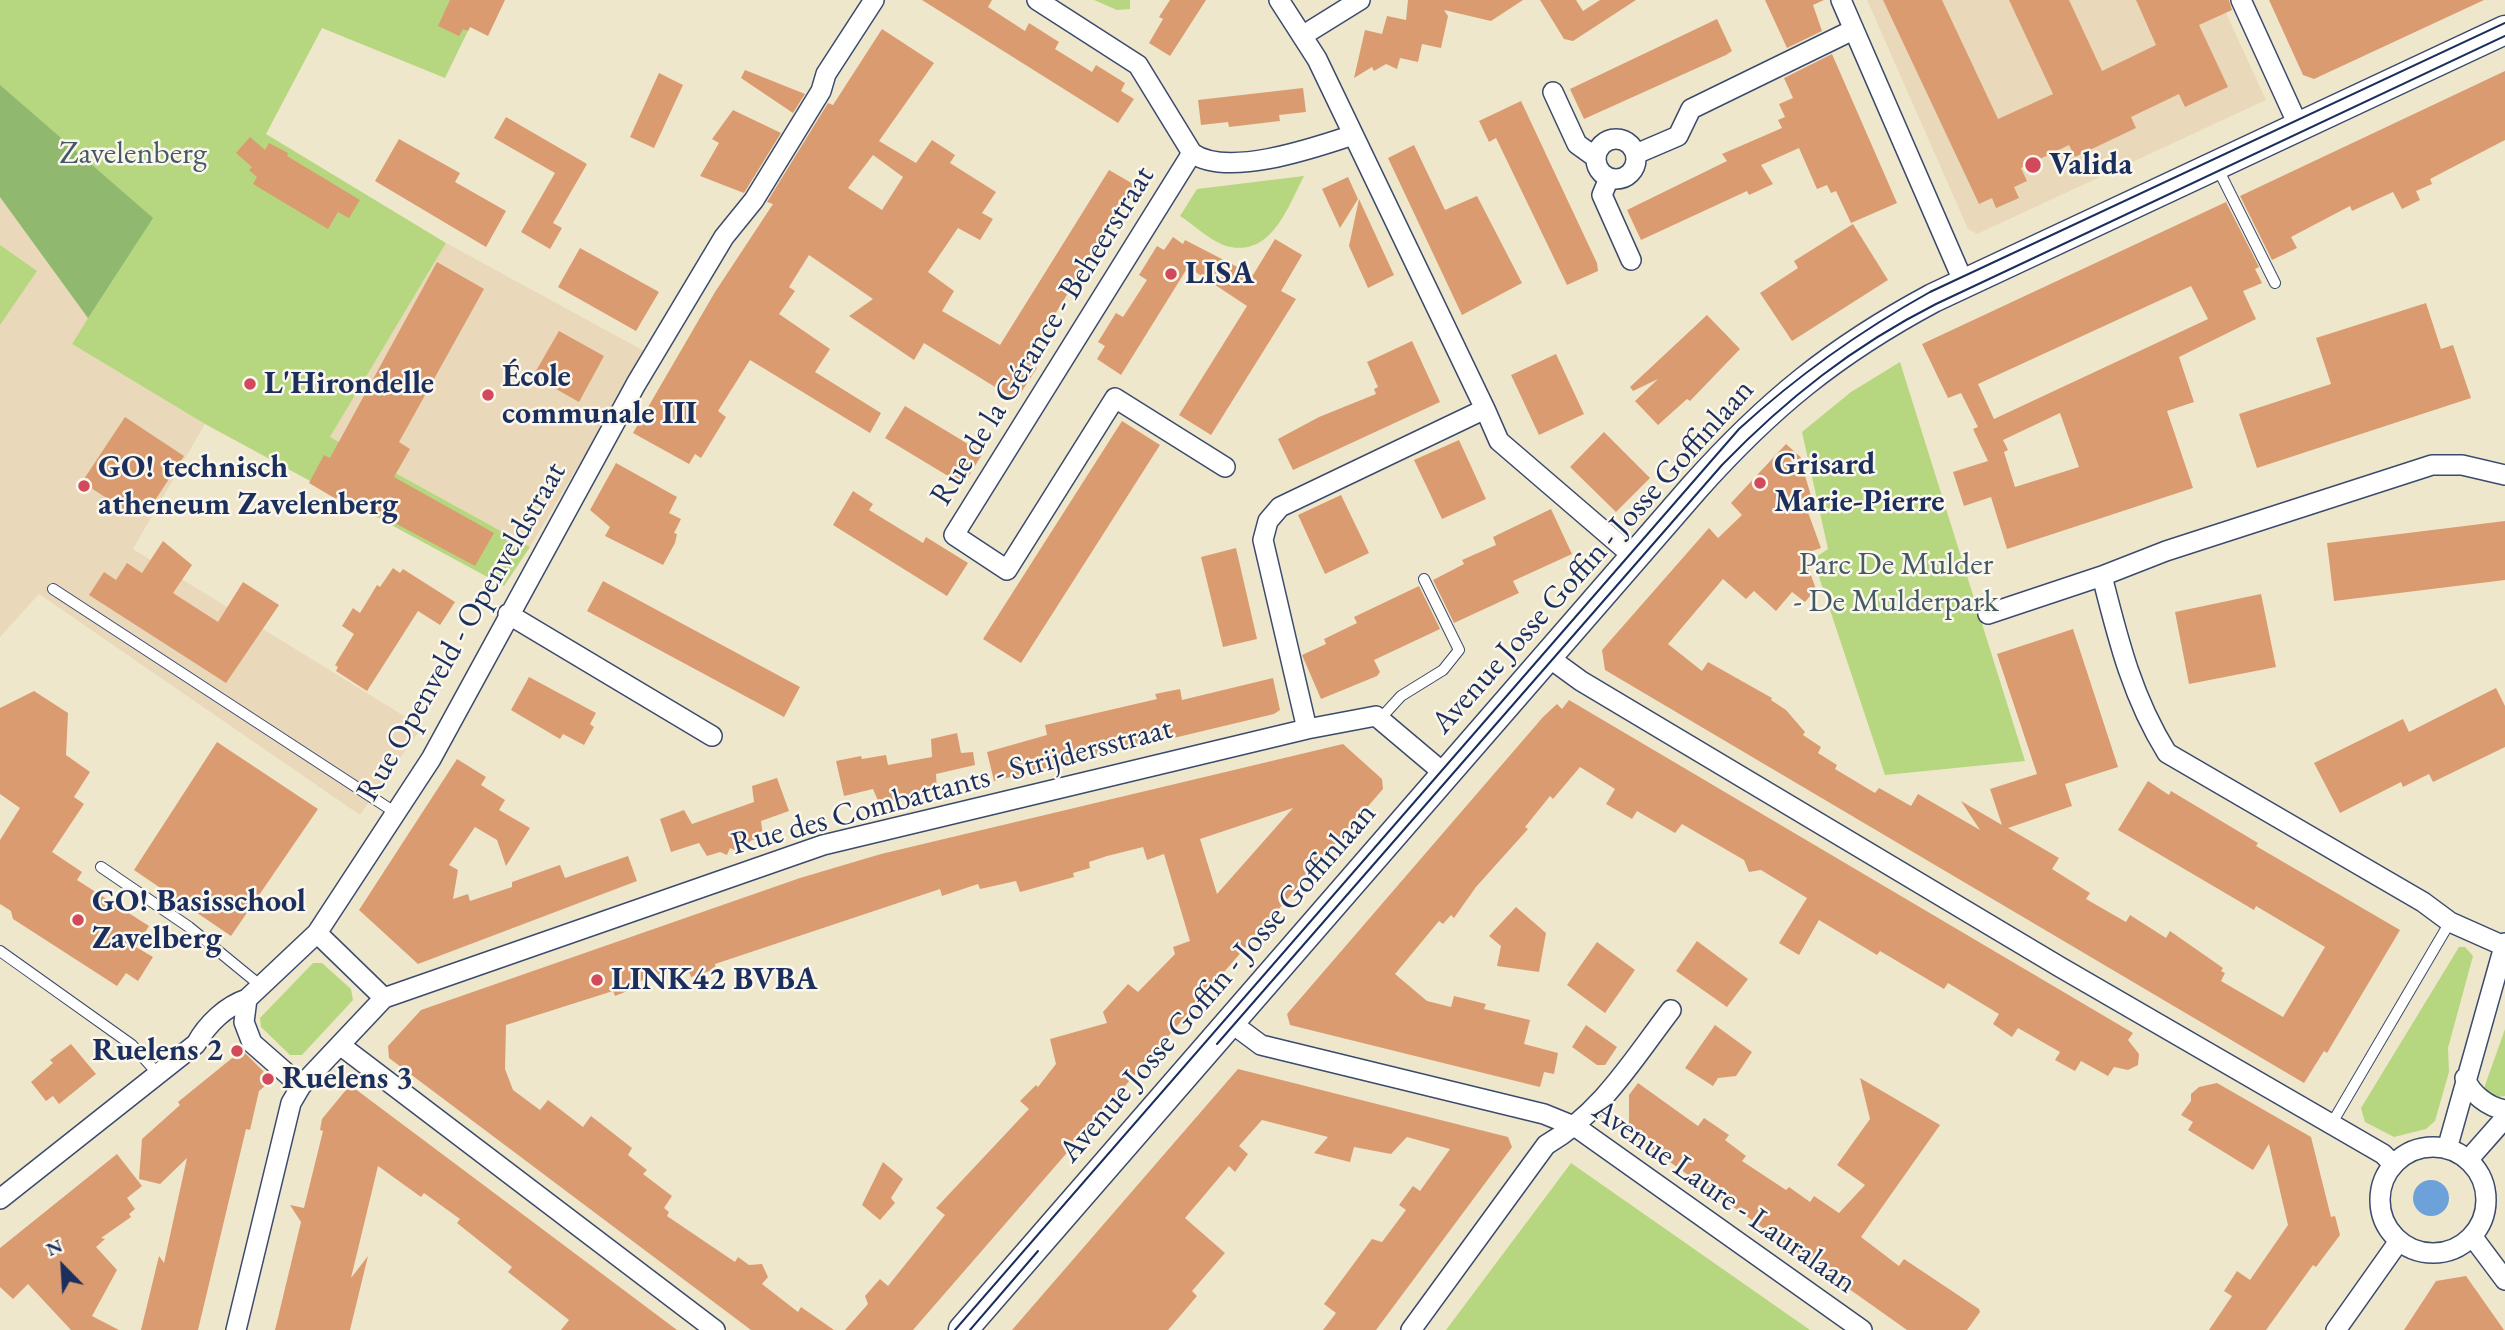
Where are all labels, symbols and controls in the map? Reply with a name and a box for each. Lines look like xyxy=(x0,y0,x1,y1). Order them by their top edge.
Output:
park label: Zavelenberg xyxy=(59,135,207,173)
place label: Valida xyxy=(2049,146,2132,184)
marker: Valida xyxy=(2023,155,2043,175)
street label: Rue de la Gérance - Beheerstraat xyxy=(923,159,1163,513)
place label: LISA xyxy=(1185,255,1254,293)
marker: LISA xyxy=(1163,266,1179,282)
place label: École communale III xyxy=(502,358,697,433)
place label: L'Hirondelle xyxy=(264,365,434,403)
street label: Avenue Josse Goffin - Josse Goffinlaan xyxy=(1423,372,1763,742)
marker: L'Hirondelle xyxy=(242,376,258,392)
marker: École communale III xyxy=(480,387,496,403)
place label: Grisard Marie-Pierre xyxy=(1774,446,1945,521)
place label: GO! technisch atheneum Zavelenberg xyxy=(98,449,398,524)
street label: Rue Openveld - Openveldstraat xyxy=(349,456,575,808)
marker: Grisard Marie-Pierre xyxy=(1752,475,1768,491)
marker: GO! technisch atheneum Zavelenberg xyxy=(76,478,92,494)
park label: Parc De Mulder - De Mulderpark xyxy=(1793,546,1999,621)
street label: Rue des Combattants - Strijdersstraat xyxy=(727,710,1177,864)
street label: Avenue Josse Goffin - Josse Goffinlaan xyxy=(1051,795,1385,1171)
place label: GO! Basisschool Zavelberg xyxy=(92,883,306,958)
marker: GO! Basisschool Zavelberg xyxy=(70,912,86,928)
place label: LINK42 BVBA xyxy=(611,961,817,999)
marker: LINK42 BVBA xyxy=(589,972,605,988)
place label: Ruelens 2 xyxy=(92,1032,223,1070)
marker: Ruelens 2 xyxy=(229,1043,245,1059)
place label: Ruelens 3 xyxy=(282,1060,413,1098)
marker: Ruelens 3 xyxy=(260,1071,276,1087)
street label: Avenue Laure - Lauralaan xyxy=(1585,1091,1863,1303)
north arrow xyxy=(28,1232,98,1302)
text: N xyxy=(42,1233,66,1262)

